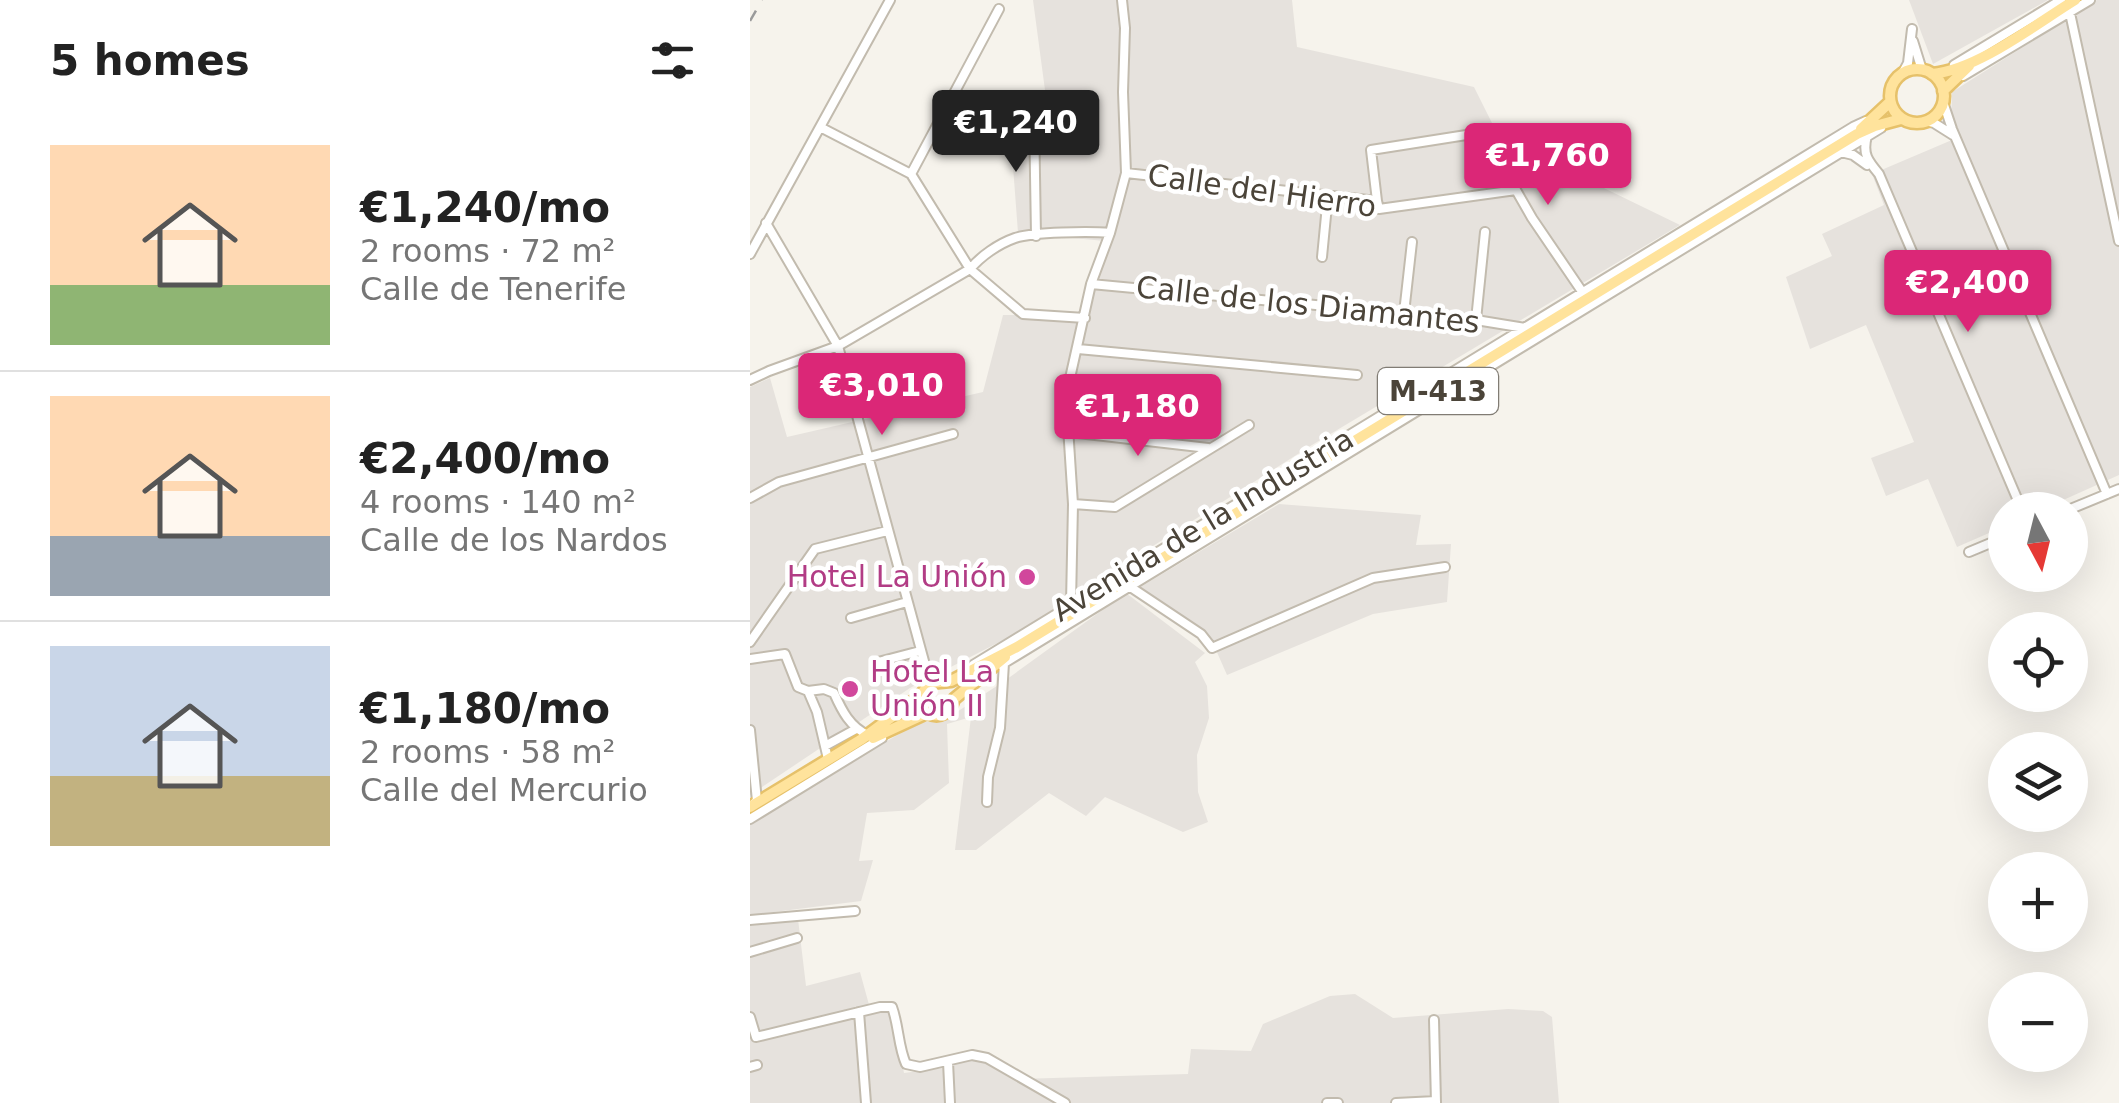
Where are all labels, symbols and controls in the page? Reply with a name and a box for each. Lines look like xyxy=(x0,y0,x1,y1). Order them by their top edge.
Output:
icon: filters xyxy=(645,33,700,88)
text: 5 homes xyxy=(50,36,250,85)
pin: €1,240 xyxy=(935,90,1097,175)
text: €1,240 xyxy=(954,103,1078,141)
pin: €1,760 xyxy=(1467,123,1629,208)
text: €1,760 xyxy=(1486,136,1610,174)
street label: Calle del Hierro xyxy=(1145,157,1379,224)
text: €1,240/mo xyxy=(360,183,610,232)
icon: home xyxy=(130,185,250,305)
text: 2 rooms · 72 m² xyxy=(360,232,615,270)
pin: €2,400 xyxy=(1887,250,2049,335)
text: €2,400 xyxy=(1906,263,2030,301)
street label: Calle de los Diamantes xyxy=(1135,269,1482,340)
text: Calle de Tenerife xyxy=(360,270,627,308)
pin: €3,010 xyxy=(801,353,963,438)
text: €3,010 xyxy=(820,366,944,404)
road number: M-413 xyxy=(1378,368,1498,414)
pin: €1,180 xyxy=(1057,374,1219,459)
text: €1,180 xyxy=(1076,387,1200,425)
street label: Avenida de la Industria xyxy=(1046,421,1360,628)
text: €2,400/mo xyxy=(360,434,610,483)
icon: home xyxy=(130,436,250,556)
text: 4 rooms · 140 m² xyxy=(360,483,636,521)
north arrow xyxy=(1988,492,2088,592)
map controls xyxy=(1988,492,2088,1072)
text: Calle de los Nardos xyxy=(360,521,668,559)
place label: Hotel La Unión xyxy=(787,559,1007,594)
marker: Hotel La Unión xyxy=(1016,566,1038,588)
button: locate xyxy=(1988,612,2088,712)
place label: Hotel La Unión II xyxy=(870,654,994,723)
marker: Hotel La Unión II xyxy=(839,678,861,700)
text: €1,180/mo xyxy=(360,684,610,733)
icon: home xyxy=(130,686,250,806)
button: layers xyxy=(1988,732,2088,832)
text: 2 rooms · 58 m² xyxy=(360,733,615,771)
text: Calle del Mercurio xyxy=(360,771,648,809)
button: + xyxy=(1988,852,2088,952)
button: − xyxy=(1988,972,2088,1072)

